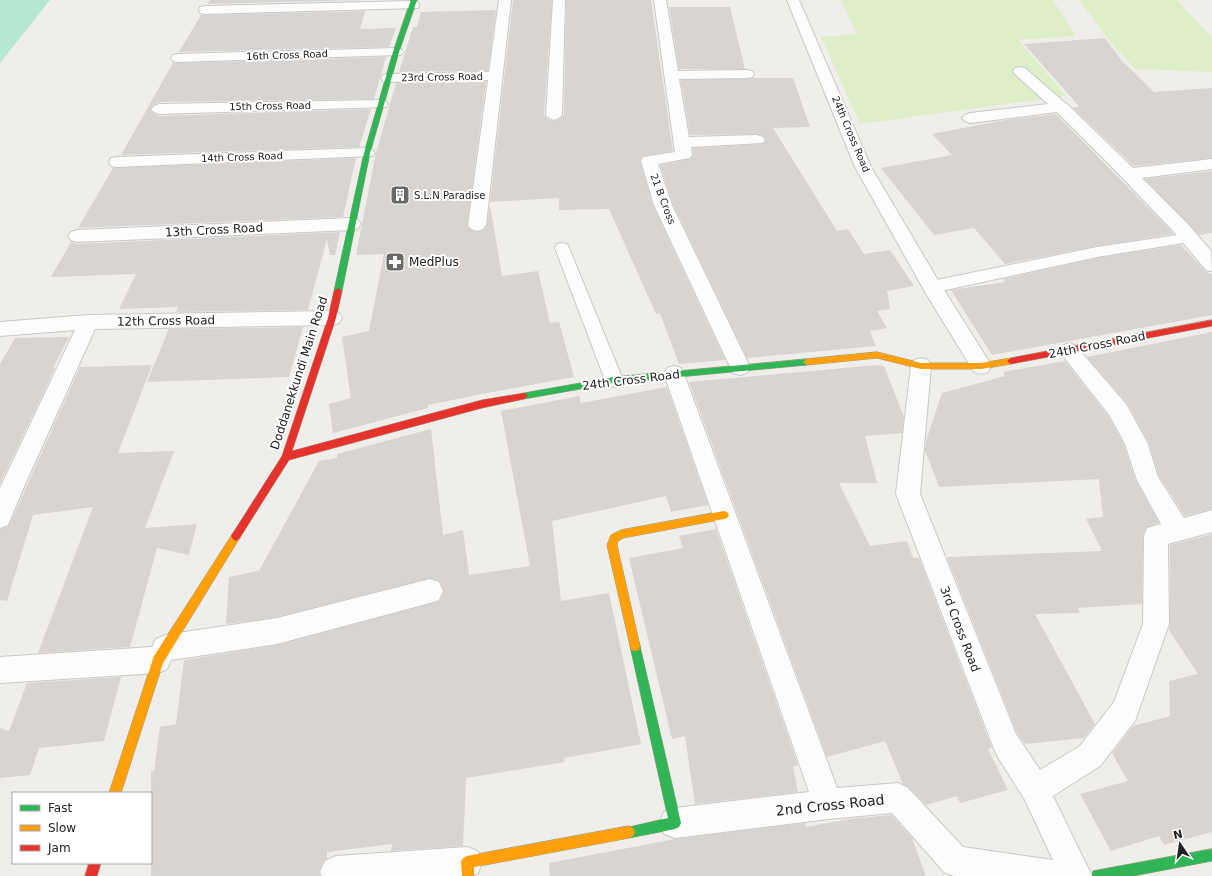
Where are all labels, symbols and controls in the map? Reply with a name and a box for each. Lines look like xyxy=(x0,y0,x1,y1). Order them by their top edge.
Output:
street label: 16th Cross Road xyxy=(246,48,328,62)
street label: 23rd Cross Road xyxy=(401,71,483,83)
street label: 24th Cross Road xyxy=(830,94,872,174)
street label: 15th Cross Road xyxy=(229,100,311,112)
street label: 14th Cross Road xyxy=(201,150,283,164)
street label: 21 B Cross xyxy=(648,172,678,226)
building icon: S.L.N Paradise xyxy=(389,184,411,206)
place label: S.L.N Paradise xyxy=(414,190,485,201)
street label: 13th Cross Road xyxy=(165,220,263,240)
pharmacy icon: MedPlus xyxy=(384,251,406,273)
place label: MedPlus xyxy=(409,255,459,269)
street label: Doddanekkundi Main Road xyxy=(268,295,330,451)
street label: 12th Cross Road xyxy=(117,313,215,329)
street label: 24th Cross Road xyxy=(1047,329,1147,361)
street label: 24th Cross Road xyxy=(581,367,681,393)
street label: 3rd Cross Road xyxy=(937,584,983,674)
street label: 2nd Cross Road xyxy=(775,791,885,819)
legend xyxy=(12,792,152,864)
text: Fast xyxy=(48,801,72,815)
text: Slow xyxy=(48,821,76,835)
north arrow xyxy=(1160,824,1200,864)
text: N xyxy=(1172,827,1184,842)
text: Jam xyxy=(47,841,71,855)

